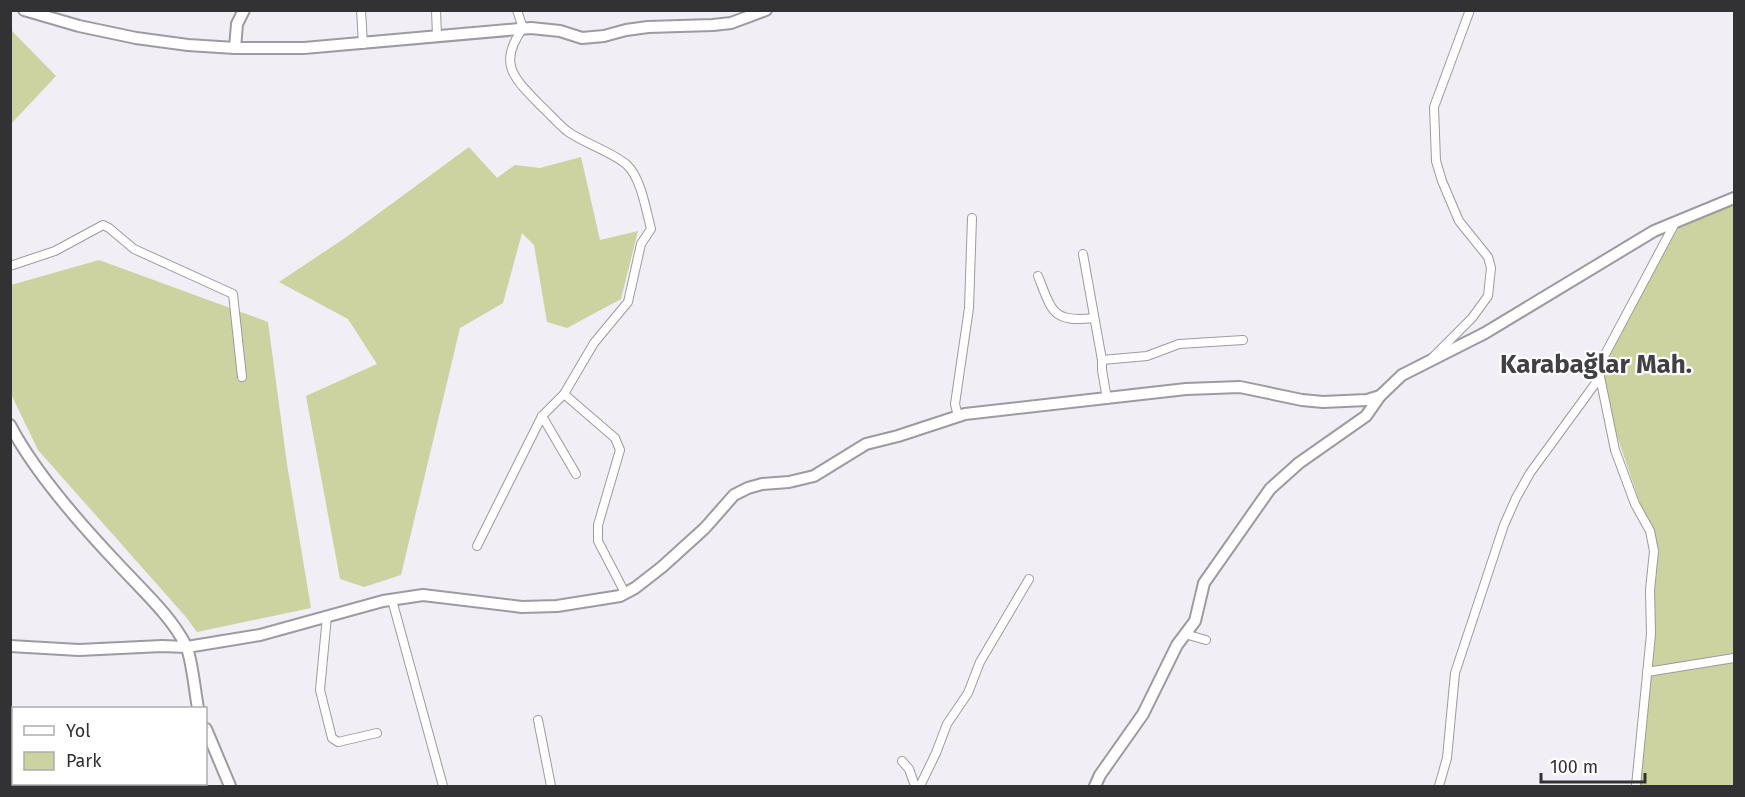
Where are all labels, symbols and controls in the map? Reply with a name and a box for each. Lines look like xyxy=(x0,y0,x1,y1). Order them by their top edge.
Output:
district label: Karabağlar Mah. xyxy=(1500,349,1692,380)
legend xyxy=(12,707,207,785)
text: Yol xyxy=(66,720,91,742)
scale bar xyxy=(1541,746,1644,784)
text: Park xyxy=(66,750,102,772)
text: 100 m xyxy=(1550,756,1598,778)

